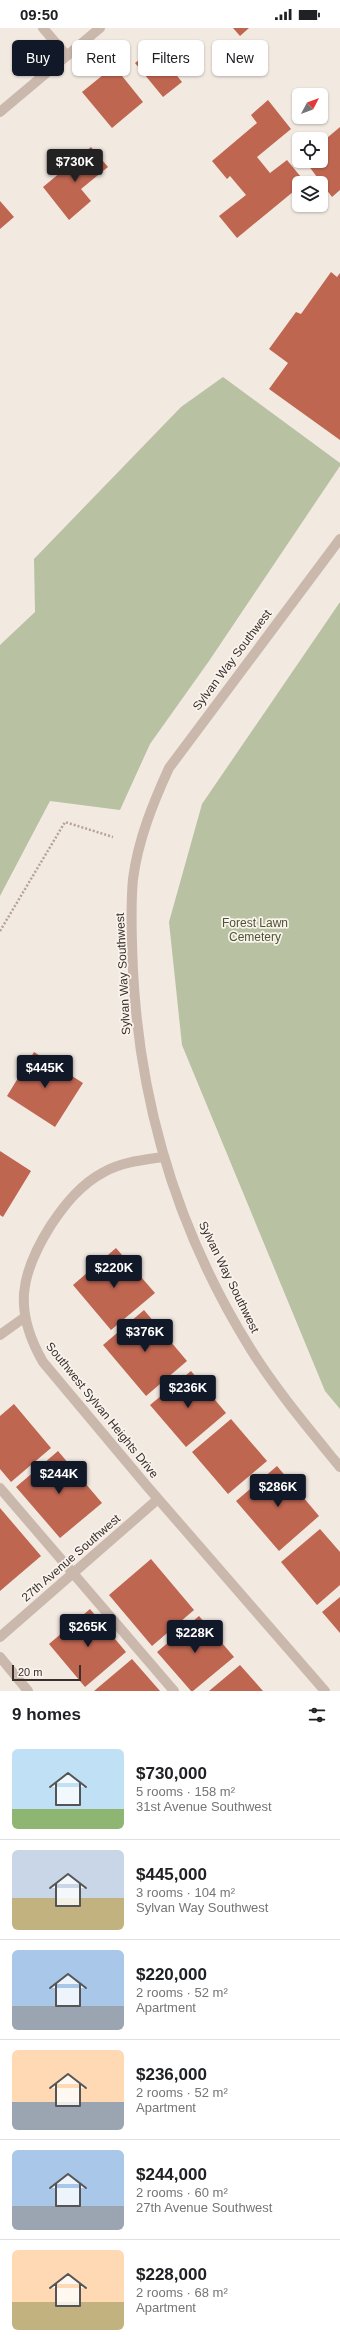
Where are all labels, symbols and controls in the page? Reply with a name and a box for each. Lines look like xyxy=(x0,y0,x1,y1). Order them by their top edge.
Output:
text: 09:50 xyxy=(20,6,58,23)
chip: Buy xyxy=(12,40,64,76)
chip: Rent xyxy=(72,40,130,76)
chip: Filters xyxy=(138,40,204,76)
chip: New xyxy=(212,40,268,76)
north arrow xyxy=(292,88,328,124)
map controls xyxy=(292,88,328,212)
button: locate xyxy=(292,132,328,168)
pin: $730K xyxy=(47,149,103,183)
text: $730K xyxy=(56,154,94,169)
button: layers xyxy=(292,176,328,212)
street label: Sylvan Way Southwest xyxy=(190,606,275,713)
street label: Sylvan Way Southwest xyxy=(113,912,133,1035)
park label: Forest Lawn Cemetery xyxy=(222,916,288,944)
pin: $445K xyxy=(17,1055,73,1089)
text: $445K xyxy=(26,1060,64,1075)
street label: Sylvan Way Southwest xyxy=(196,1219,262,1336)
pin: $220K xyxy=(86,1255,142,1289)
text: $220K xyxy=(95,1260,133,1275)
pin: $376K xyxy=(117,1319,173,1353)
text: $376K xyxy=(126,1324,164,1339)
street label: Southwest Sylvan Heights Drive xyxy=(43,1339,161,1481)
pin: $236K xyxy=(160,1375,216,1409)
text: $236K xyxy=(169,1380,207,1395)
pin: $244K xyxy=(31,1461,87,1495)
text: $244K xyxy=(40,1466,78,1481)
pin: $286K xyxy=(250,1474,306,1508)
text: $286K xyxy=(259,1479,297,1494)
street label: 27th Avenue Southwest xyxy=(19,1511,124,1605)
pin: $265K xyxy=(60,1614,116,1648)
text: $265K xyxy=(69,1619,107,1634)
pin: $228K xyxy=(167,1620,223,1654)
text: $228K xyxy=(176,1625,214,1640)
scale bar xyxy=(12,1663,81,1682)
text: 20 m xyxy=(18,1666,42,1678)
icon: filters xyxy=(306,1704,328,1726)
text: 9 homes xyxy=(12,1705,81,1724)
text: $730,000 xyxy=(136,1764,207,1783)
icon: home xyxy=(44,1765,92,1813)
text: 5 rooms · 158 m² xyxy=(136,1784,235,1799)
text: 31st Avenue Southwest xyxy=(136,1799,272,1814)
text: $445,000 xyxy=(136,1865,207,1884)
icon: home xyxy=(44,1866,92,1914)
text: 3 rooms · 104 m² xyxy=(136,1885,235,1900)
text: Sylvan Way Southwest xyxy=(136,1900,268,1915)
text: $220,000 xyxy=(136,1965,207,1984)
icon: home xyxy=(44,1966,92,2014)
text: 2 rooms · 52 m² xyxy=(136,1985,228,2000)
text: Apartment xyxy=(136,2000,196,2015)
text: $236,000 xyxy=(136,2065,207,2084)
icon: home xyxy=(44,2066,92,2114)
text: 2 rooms · 52 m² xyxy=(136,2085,228,2100)
text: Apartment xyxy=(136,2100,196,2115)
text: $244,000 xyxy=(136,2165,207,2184)
icon: home xyxy=(44,2166,92,2214)
text: 2 rooms · 60 m² xyxy=(136,2185,228,2200)
text: 27th Avenue Southwest xyxy=(136,2200,272,2215)
text: $228,000 xyxy=(136,2265,207,2284)
icon: home xyxy=(44,2266,92,2314)
text: 2 rooms · 68 m² xyxy=(136,2285,228,2300)
text: Apartment xyxy=(136,2300,196,2315)

